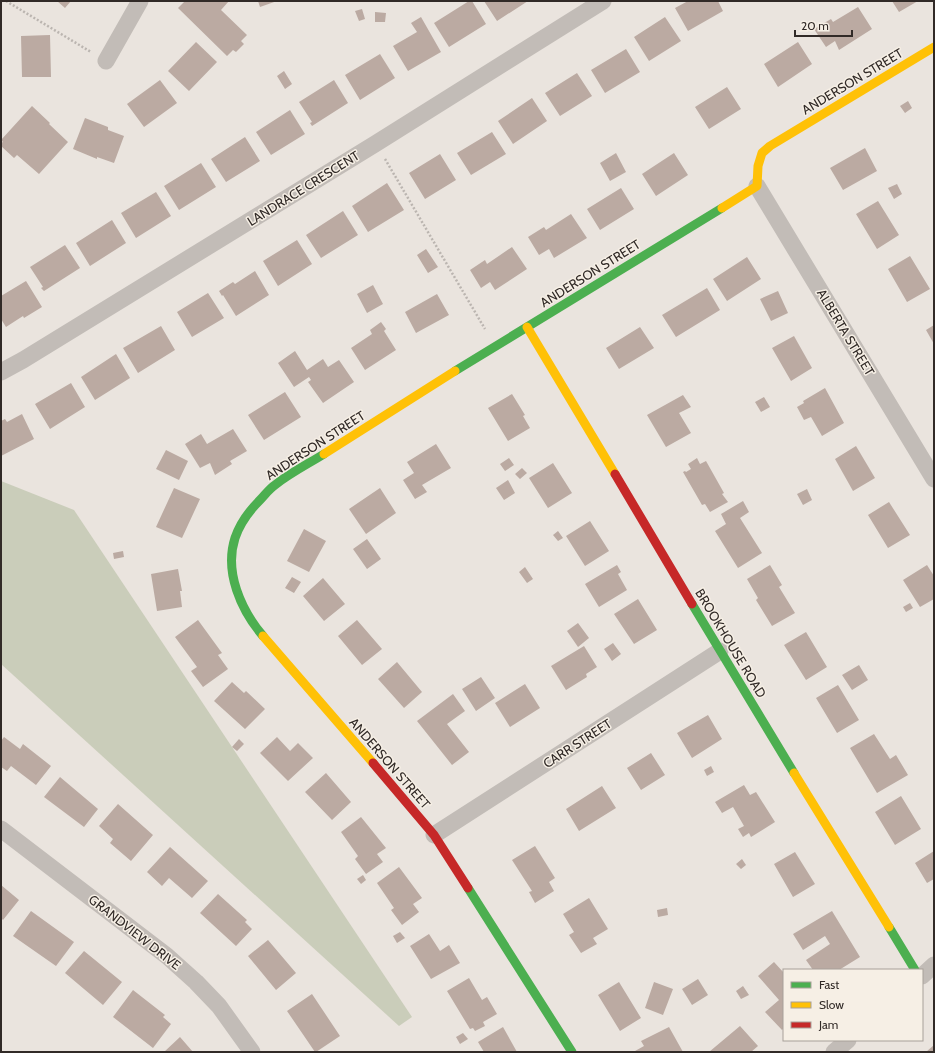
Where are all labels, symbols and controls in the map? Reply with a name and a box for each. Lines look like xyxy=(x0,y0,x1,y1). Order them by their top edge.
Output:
scale bar xyxy=(795,12,852,38)
text: 20 m xyxy=(801,18,829,33)
street label: ANDERSON STREET xyxy=(799,44,905,117)
street label: LANDRACE CRESCENT xyxy=(244,147,362,229)
street label: ANDERSON STREET xyxy=(537,236,643,310)
street label: ALBERTA STREET xyxy=(814,286,878,378)
street label: ANDERSON STREET xyxy=(262,407,368,483)
street label: BROOKHOUSE ROAD xyxy=(692,586,770,700)
street label: ANDERSON STREET xyxy=(346,714,434,812)
street label: CARR STREET xyxy=(540,715,614,771)
street label: GRANDVIEW DRIVE xyxy=(86,891,184,973)
legend xyxy=(783,969,923,1041)
text: Fast xyxy=(819,977,839,992)
text: Slow xyxy=(819,997,844,1012)
text: Jam xyxy=(818,1017,838,1032)

